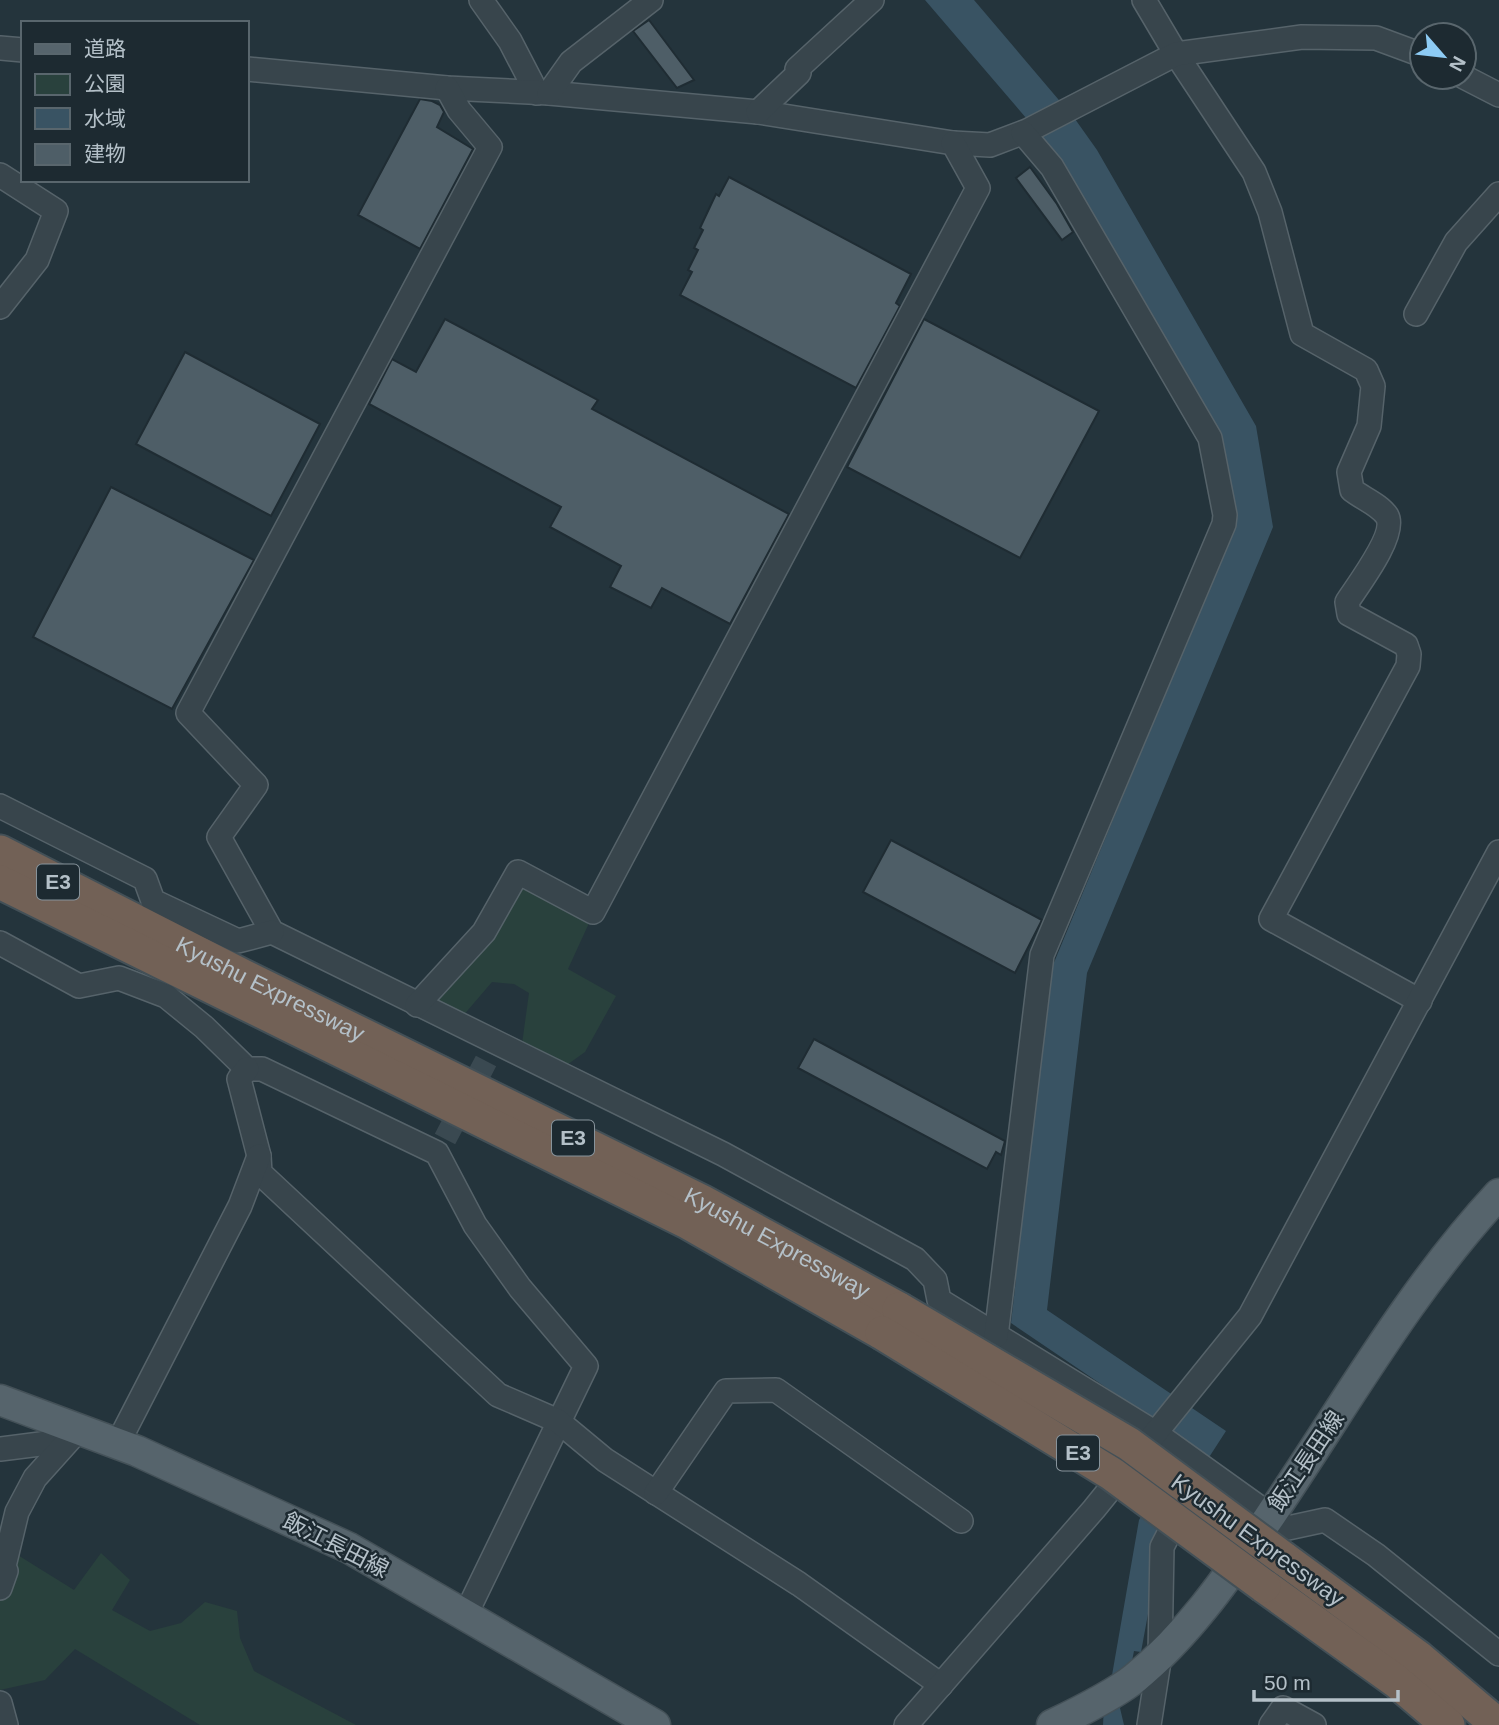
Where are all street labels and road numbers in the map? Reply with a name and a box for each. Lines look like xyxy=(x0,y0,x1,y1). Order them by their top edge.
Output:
road number: E3 xyxy=(37,864,79,900)
street label: Kyushu Expressway xyxy=(172,931,369,1047)
road number: E3 xyxy=(552,1120,594,1156)
street label: Kyushu Expressway xyxy=(680,1182,875,1304)
street label: 飯江長田線 xyxy=(1263,1406,1349,1516)
road number: E3 xyxy=(1057,1436,1099,1470)
street label: Kyushu Expressway xyxy=(1167,1469,1350,1612)
street label: 飯江長田線 xyxy=(279,1507,393,1583)

